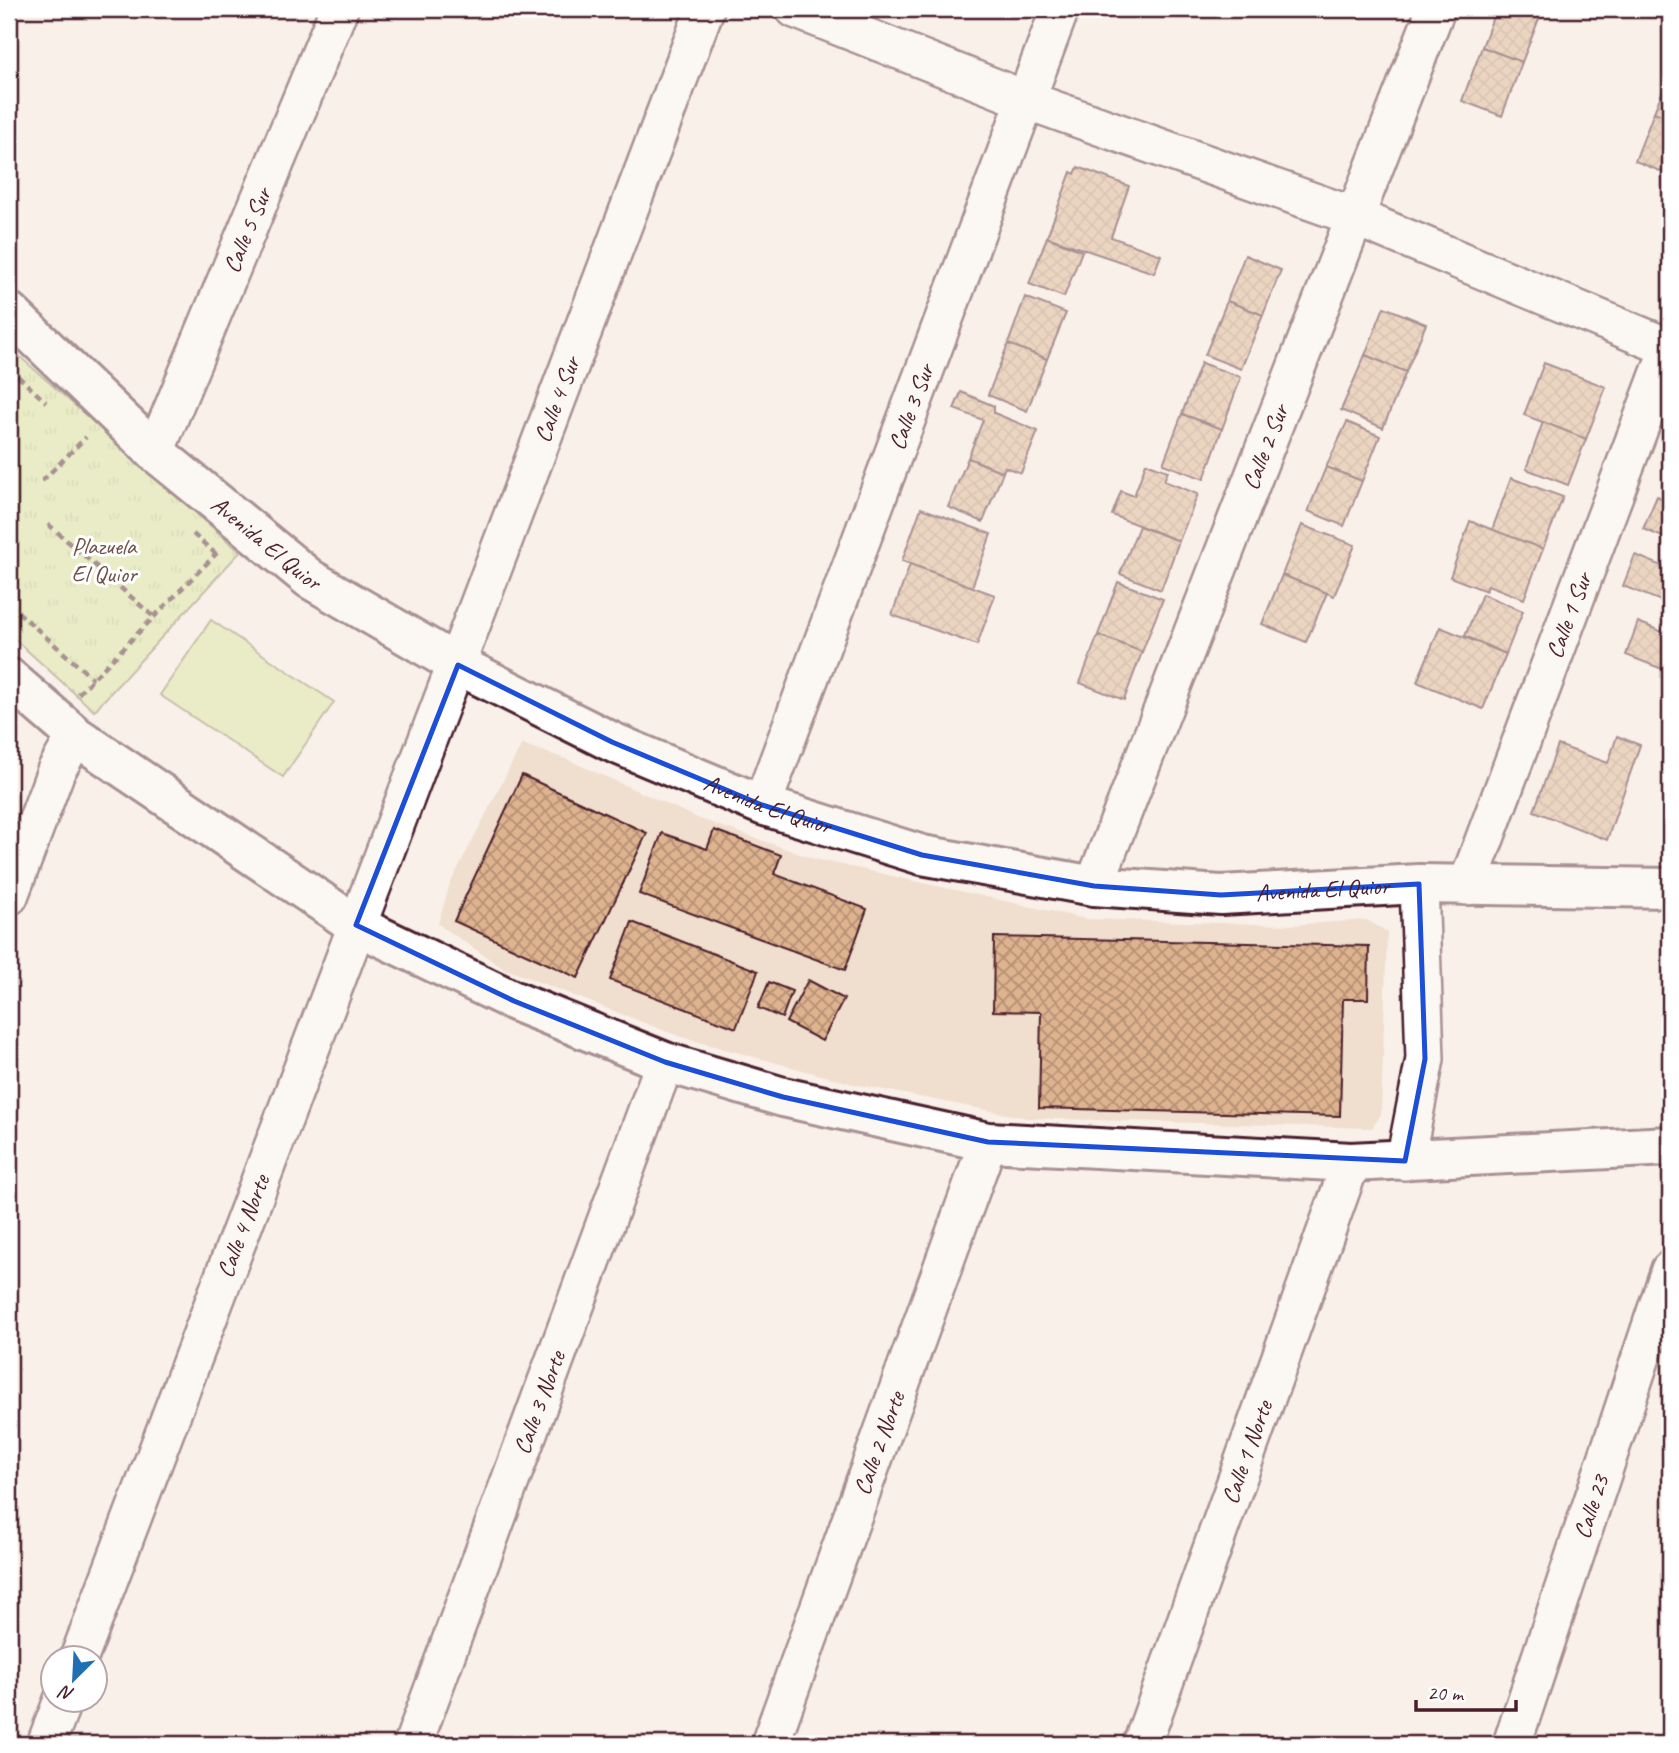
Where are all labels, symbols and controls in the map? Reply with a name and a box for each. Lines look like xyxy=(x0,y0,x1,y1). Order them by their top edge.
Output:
street label: Calle 5 Sur xyxy=(216,181,279,277)
street label: Calle 4 Sur xyxy=(527,351,587,447)
street label: Calle 3 Sur xyxy=(881,358,941,454)
street label: Calle 2 Sur xyxy=(1235,398,1296,494)
street label: Avenida El Quior xyxy=(205,489,328,598)
park label: Plazuela El Quior xyxy=(71,531,139,589)
street label: Calle 1 Sur xyxy=(1539,566,1599,662)
street label: Avenida El Quior xyxy=(700,767,837,841)
street label: Avenida El Quior xyxy=(1255,871,1392,908)
street label: Calle 4 Norte xyxy=(210,1168,277,1282)
street label: Calle 3 Norte xyxy=(506,1345,573,1458)
street label: Calle 2 Norte xyxy=(847,1385,912,1499)
street label: Calle 1 Norte xyxy=(1214,1395,1280,1508)
street label: Calle 23 xyxy=(1567,1469,1616,1543)
north arrow xyxy=(38,1644,108,1714)
scale bar xyxy=(1416,1669,1516,1713)
text: N xyxy=(54,1679,78,1707)
text: 20 m xyxy=(1427,1680,1465,1706)

